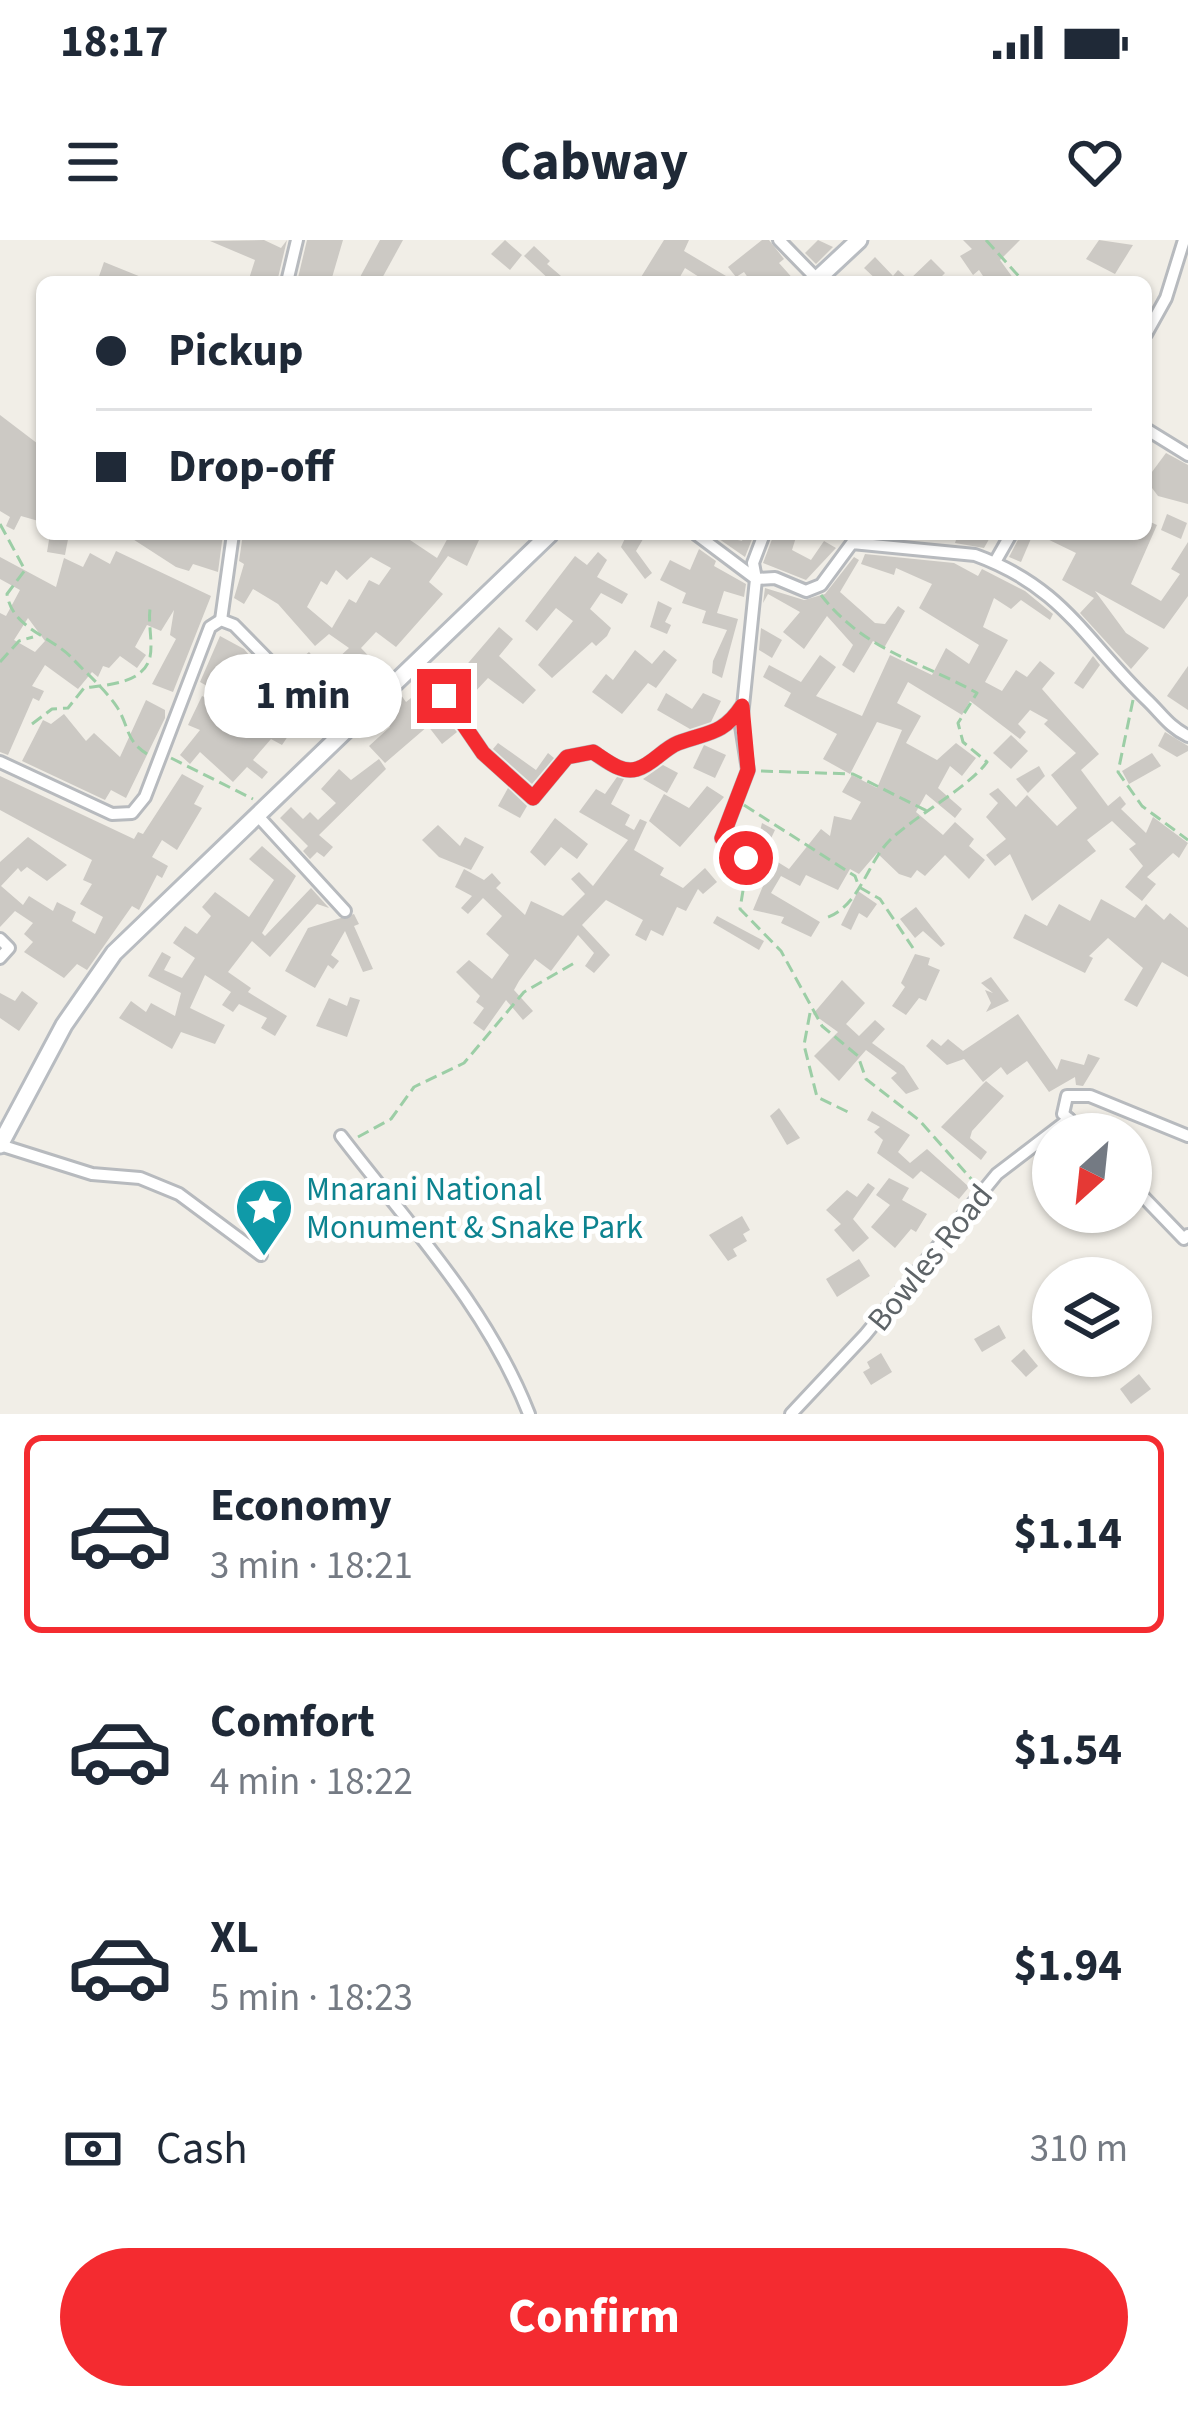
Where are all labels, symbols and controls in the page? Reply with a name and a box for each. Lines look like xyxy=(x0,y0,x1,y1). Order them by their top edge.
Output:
text: 18:17 xyxy=(60,10,169,74)
text: Cabway xyxy=(500,124,688,201)
icon: menu xyxy=(60,129,126,195)
icon: heart xyxy=(1062,129,1128,195)
text: Pickup xyxy=(168,319,304,383)
text: Drop-off xyxy=(168,435,334,499)
callout: 1 min xyxy=(204,654,402,738)
text: 1 min xyxy=(256,668,350,724)
route end xyxy=(417,669,471,723)
route start xyxy=(719,831,773,885)
north arrow xyxy=(1032,1113,1152,1233)
map controls xyxy=(1032,1113,1152,1377)
place label: Mnarani National Monument & Snake Park xyxy=(306,1166,643,1251)
street label: Bowles Road xyxy=(856,1174,1004,1341)
place icon: Mnarani National Monument & Snake Park xyxy=(233,1176,295,1258)
button: layers xyxy=(1032,1257,1152,1377)
text: Economy xyxy=(210,1474,392,1538)
icon: car xyxy=(66,1480,174,1588)
text: $1.14 xyxy=(1013,1502,1122,1566)
text: 3 min · 18:21 xyxy=(210,1538,413,1594)
text: Comfort xyxy=(210,1690,375,1754)
icon: car xyxy=(66,1696,174,1804)
text: $1.54 xyxy=(1013,1718,1122,1782)
text: 4 min · 18:22 xyxy=(210,1754,413,1810)
text: XL xyxy=(210,1906,259,1970)
icon: car xyxy=(66,1912,174,2020)
text: $1.94 xyxy=(1013,1934,1122,1998)
text: 5 min · 18:23 xyxy=(210,1970,413,2026)
icon: cash xyxy=(60,2116,126,2182)
text: Cash xyxy=(156,2117,248,2181)
text: 310 m xyxy=(1030,2121,1128,2177)
button: Confirm xyxy=(60,2248,1128,2386)

